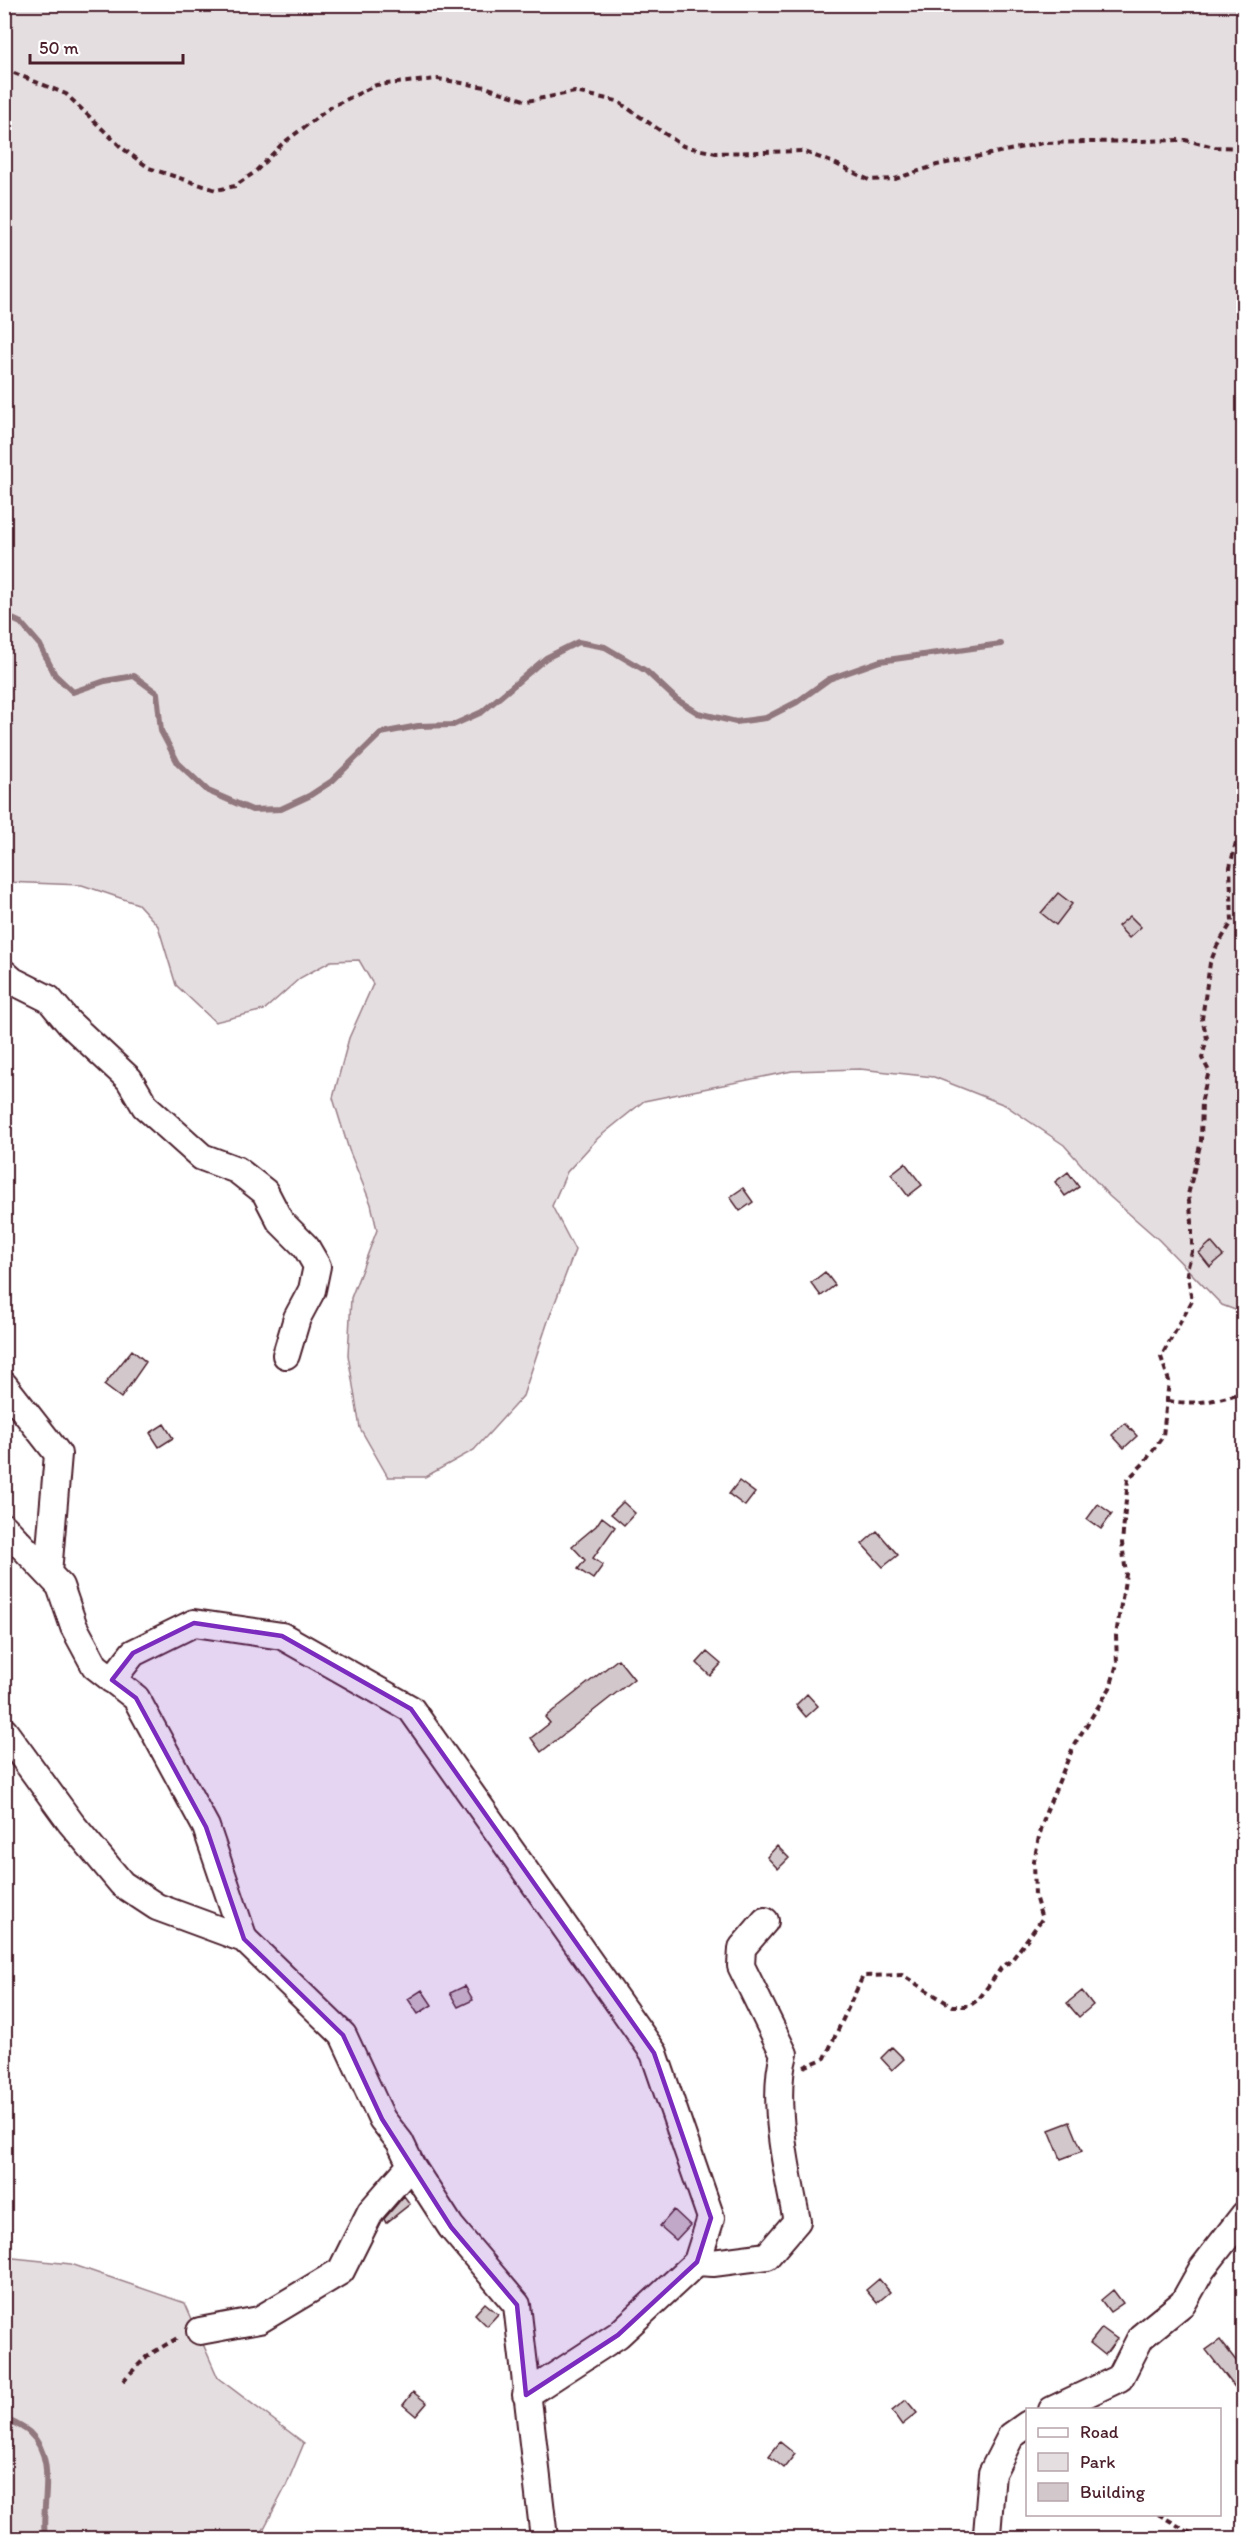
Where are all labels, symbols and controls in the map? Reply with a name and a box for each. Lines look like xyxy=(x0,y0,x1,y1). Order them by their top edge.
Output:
scale bar xyxy=(30,27,183,65)
text: 50 m xyxy=(39,37,79,59)
legend xyxy=(1026,2408,1221,2516)
text: Road xyxy=(1080,2421,1119,2443)
text: Park xyxy=(1080,2451,1115,2473)
text: Building xyxy=(1080,2481,1146,2503)

